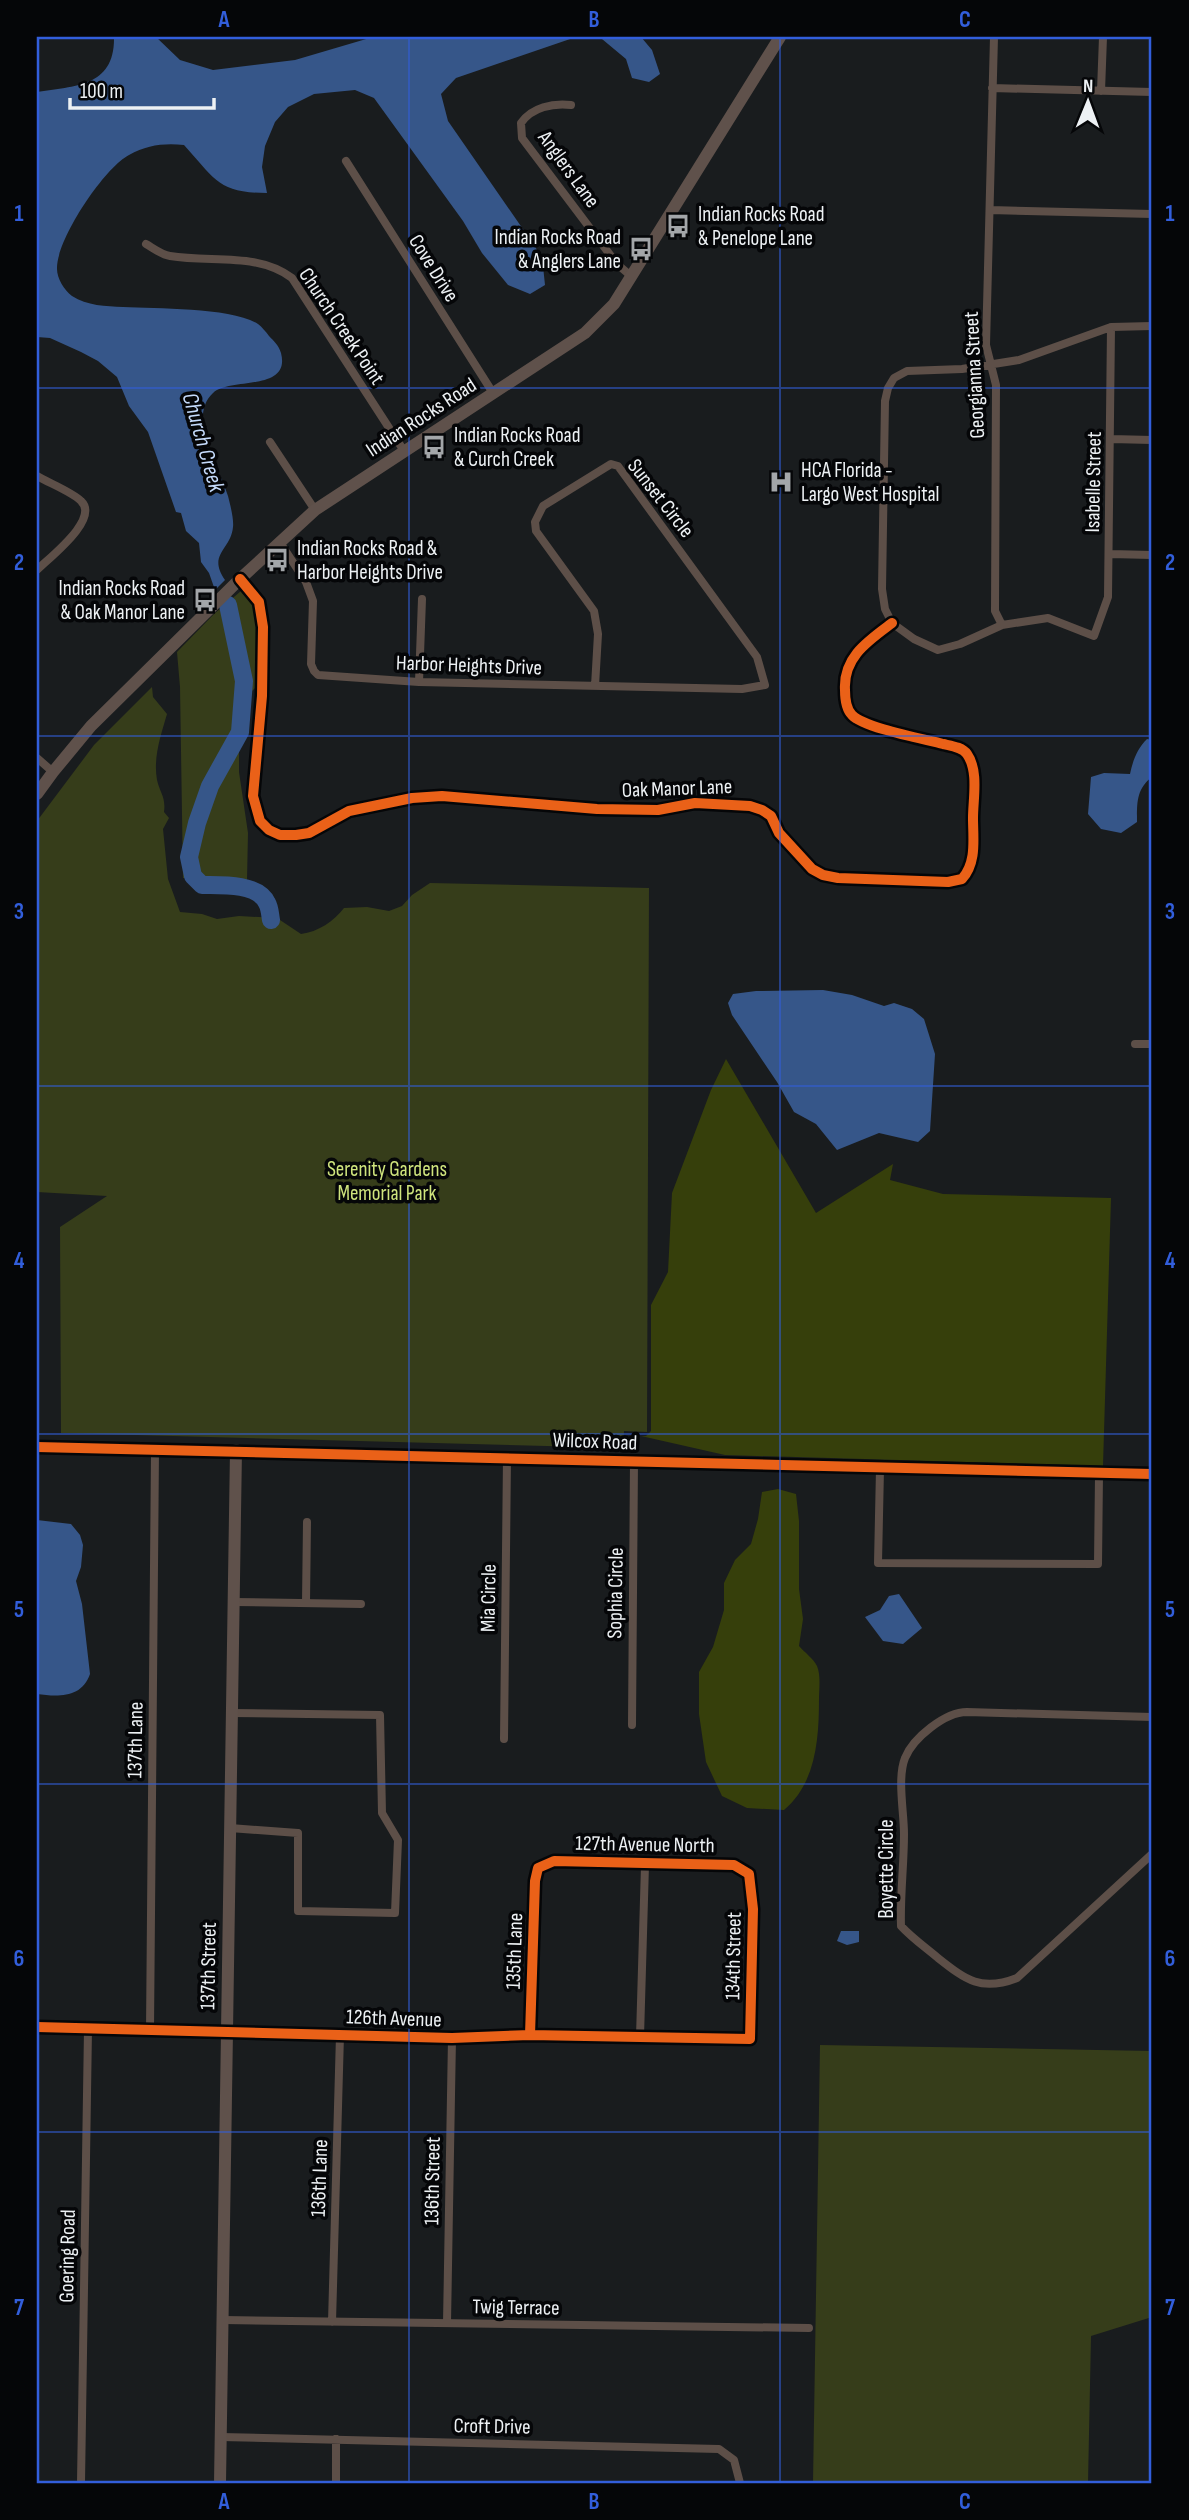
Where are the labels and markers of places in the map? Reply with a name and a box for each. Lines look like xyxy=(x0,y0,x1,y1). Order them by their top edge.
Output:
place label: Indian Rocks Road & Penelope Lane xyxy=(698,202,824,251)
bus stop icon: Indian Rocks Road & Penelope Lane xyxy=(664,212,692,240)
place label: Indian Rocks Road & Anglers Lane xyxy=(495,225,621,274)
bus stop icon: Indian Rocks Road & Anglers Lane xyxy=(627,235,655,263)
place label: Indian Rocks Road & Curch Creek xyxy=(454,423,580,472)
bus stop icon: Indian Rocks Road & Curch Creek xyxy=(420,433,448,461)
place label: HCA Florida - Largo West Hospital xyxy=(801,458,940,507)
hospital icon: HCA Florida - Largo West Hospital xyxy=(767,468,795,496)
place label: Indian Rocks Road & Harbor Heights Drive xyxy=(297,536,443,585)
bus stop icon: Indian Rocks Road & Harbor Heights Drive xyxy=(263,546,291,574)
place label: Indian Rocks Road & Oak Manor Lane xyxy=(59,576,185,625)
bus stop icon: Indian Rocks Road & Oak Manor Lane xyxy=(191,586,219,614)

